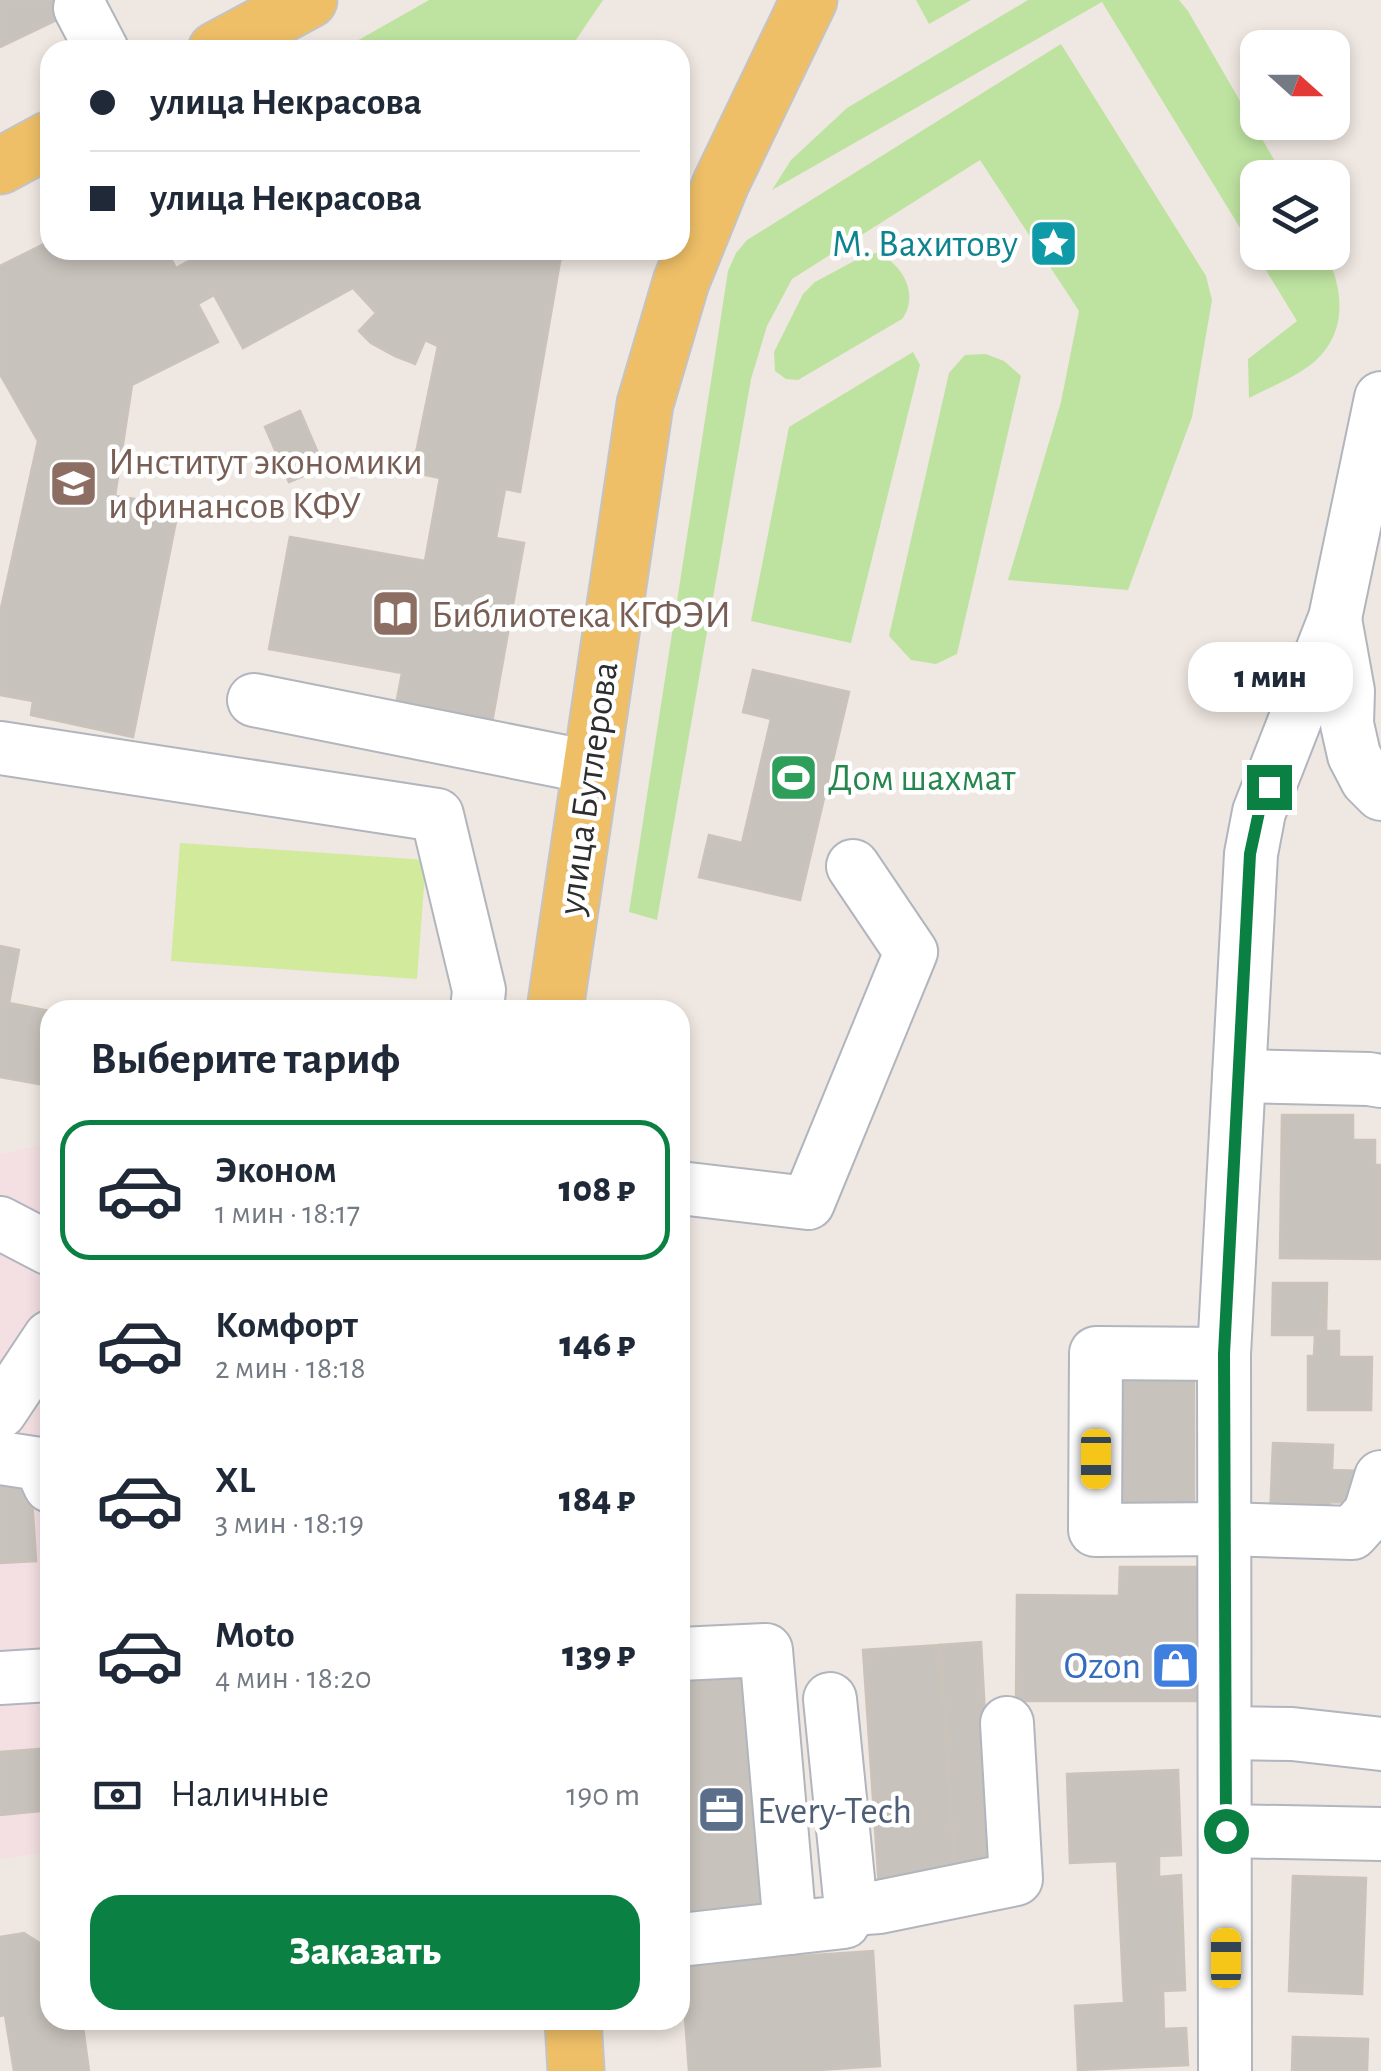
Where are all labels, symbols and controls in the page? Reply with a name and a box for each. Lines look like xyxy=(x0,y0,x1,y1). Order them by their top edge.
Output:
north arrow xyxy=(1240,30,1350,140)
map controls xyxy=(1240,30,1350,270)
text: улица Некрасова xyxy=(150,84,422,122)
button: layers xyxy=(1240,160,1350,270)
text: улица Некрасова xyxy=(150,180,422,218)
place icon: М. Вахитову xyxy=(1027,217,1079,269)
place label: М. Вахитову xyxy=(831,226,1018,264)
place label: Институт экономики и финансов КФУ xyxy=(108,444,423,526)
school or university icon: Институт экономики и финансов КФУ xyxy=(47,457,99,509)
library icon: Библиотека КГФЭИ xyxy=(370,588,422,640)
place label: Библиотека КГФЭИ xyxy=(431,597,731,635)
callout: 1 мин xyxy=(1186,642,1352,712)
street label: улица Бутлерова xyxy=(552,659,626,918)
text: 1 мин xyxy=(1234,661,1307,693)
sports icon: Дом шахмат xyxy=(767,751,819,803)
place label: Дом шахмат xyxy=(828,760,1016,798)
route end xyxy=(1247,765,1292,810)
text: Выберите тариф xyxy=(90,1037,400,1082)
icon: car xyxy=(95,1145,185,1235)
text: Эконом xyxy=(215,1152,337,1190)
text: 108 ₽ xyxy=(559,1171,635,1209)
text: 1 мин · 18:17 xyxy=(215,1197,360,1229)
icon: car xyxy=(95,1300,185,1390)
text: Комфорт xyxy=(215,1307,358,1345)
text: 146 ₽ xyxy=(559,1326,635,1364)
text: 2 мин · 18:18 xyxy=(215,1352,366,1384)
car xyxy=(1081,1429,1111,1489)
icon: car xyxy=(95,1455,185,1545)
text: XL xyxy=(215,1462,255,1500)
text: 184 ₽ xyxy=(559,1481,635,1519)
text: 3 мин · 18:19 xyxy=(215,1507,364,1539)
icon: car xyxy=(95,1610,185,1700)
text: Moto xyxy=(215,1617,295,1655)
text: 139 ₽ xyxy=(562,1636,635,1674)
shop icon: Ozon xyxy=(1150,1639,1202,1691)
place label: Ozon xyxy=(1064,1648,1141,1686)
text: 4 мин · 18:20 xyxy=(215,1662,372,1694)
icon: cash xyxy=(90,1768,145,1823)
text: Наличные xyxy=(170,1776,329,1814)
text: 190 m xyxy=(566,1779,640,1811)
office icon: Every-Tech xyxy=(696,1784,748,1836)
place label: Every-Tech xyxy=(757,1793,912,1831)
route start xyxy=(1204,1809,1249,1854)
button: Заказать xyxy=(90,1895,640,2010)
car xyxy=(1211,1928,1241,1988)

